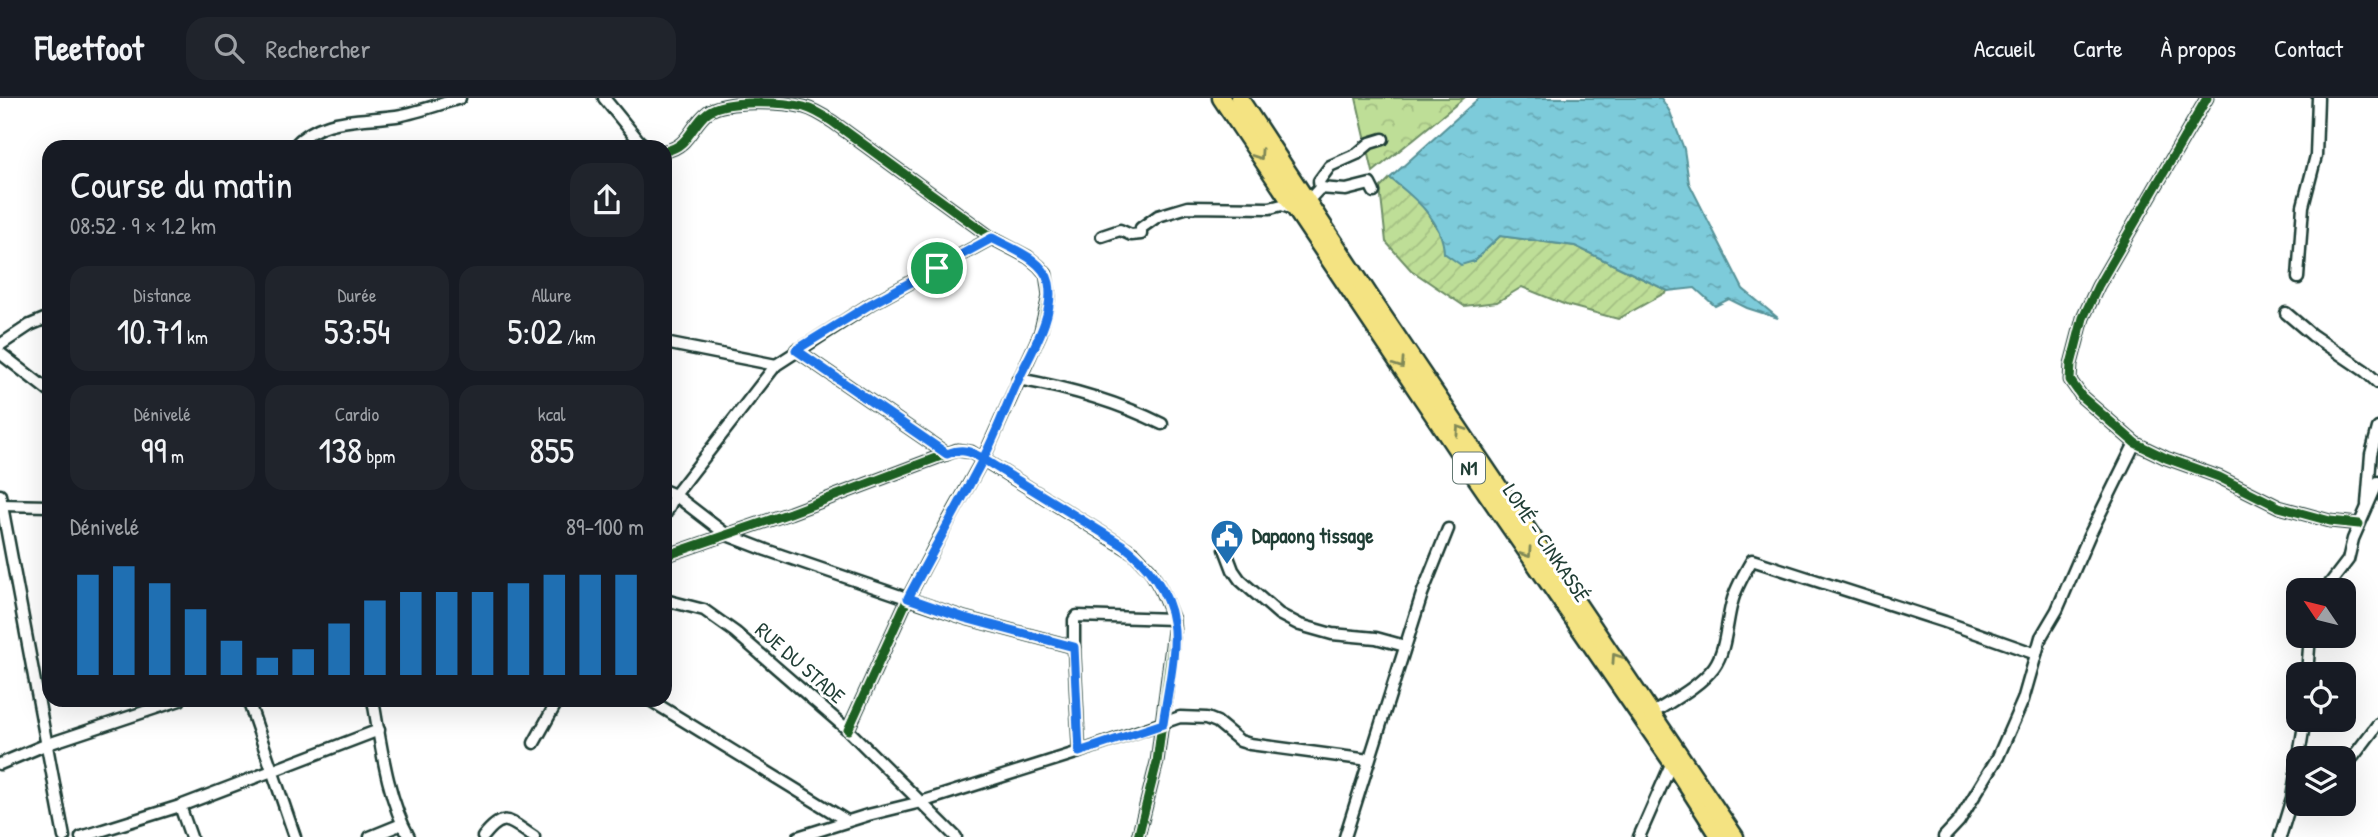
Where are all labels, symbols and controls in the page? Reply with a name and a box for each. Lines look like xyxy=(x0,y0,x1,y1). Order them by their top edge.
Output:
search box xyxy=(186,17,676,80)
text: Fleetfoot xyxy=(35,26,144,70)
icon: search xyxy=(210,29,248,67)
text: Rechercher xyxy=(266,31,370,66)
text: Accueil xyxy=(1974,32,2035,64)
text: Carte xyxy=(2073,32,2122,64)
text: À propos xyxy=(2160,32,2236,64)
text: Contact xyxy=(2274,32,2343,64)
one-way arrow xyxy=(1251,147,1264,160)
text: Course du matin xyxy=(70,158,293,210)
button: share xyxy=(570,163,644,237)
text: 08:52 · 9 × 1.2 km xyxy=(70,210,216,241)
pin xyxy=(907,238,967,298)
icon: arrive xyxy=(918,249,956,287)
text: Distance xyxy=(133,282,191,308)
text: Durée xyxy=(337,282,377,308)
text: Allure xyxy=(532,282,572,308)
text: 10.71 xyxy=(117,308,183,355)
text: 53:54 xyxy=(324,308,390,355)
text: 5:02 xyxy=(508,308,563,355)
text: km xyxy=(183,324,208,350)
text: /km xyxy=(563,324,596,350)
one-way arrow xyxy=(1391,356,1404,369)
text: Dénivelé xyxy=(134,401,191,427)
text: Cardio xyxy=(335,401,379,427)
text: kcal xyxy=(538,401,566,427)
one-way arrow xyxy=(1456,425,1468,438)
text: 99 xyxy=(141,427,167,474)
text: 138 xyxy=(319,427,362,474)
text: 855 xyxy=(529,427,574,474)
text: m xyxy=(167,443,184,469)
text: bpm xyxy=(362,443,395,469)
road number: N1 xyxy=(1453,452,1485,484)
street label: LOMÉ - CINKASSÉ xyxy=(1496,478,1597,608)
text: Dénivelé xyxy=(70,511,139,542)
text: 89–100 m xyxy=(566,511,644,542)
public building icon: Dapaong tissage xyxy=(1208,517,1246,566)
place label: Dapaong tissage xyxy=(1252,521,1374,551)
one-way arrow xyxy=(1519,545,1532,558)
north arrow xyxy=(2286,578,2356,648)
map controls xyxy=(2286,578,2356,816)
street label: RUE DU STADE xyxy=(749,615,852,710)
one-way arrow xyxy=(1612,653,1624,666)
button: locate xyxy=(2286,662,2356,732)
button: layers xyxy=(2286,746,2356,816)

